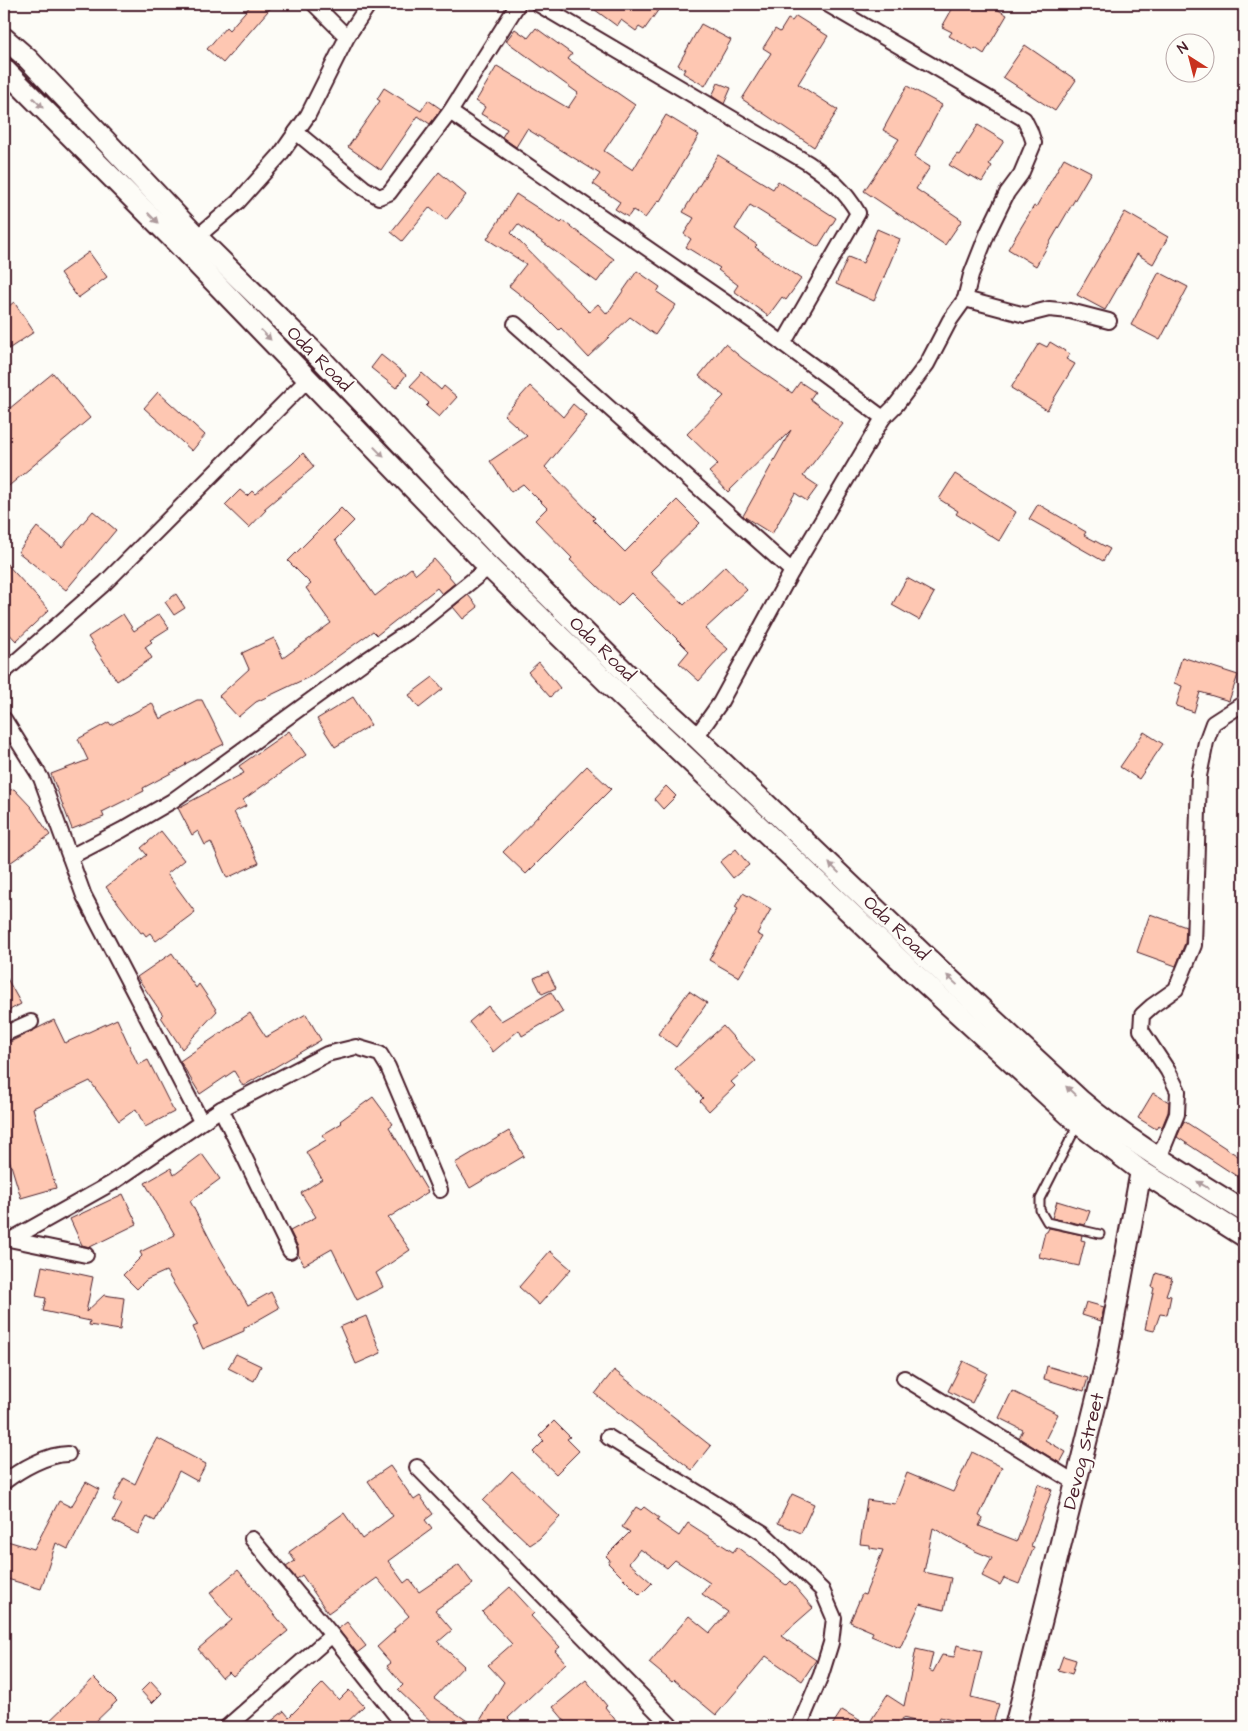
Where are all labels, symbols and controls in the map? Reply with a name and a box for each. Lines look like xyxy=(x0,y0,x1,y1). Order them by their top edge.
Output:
north arrow xyxy=(1166,32,1216,82)
text: N xyxy=(1174,37,1193,59)
one-way arrow xyxy=(32,97,44,109)
one-way arrow xyxy=(147,212,159,224)
street label: Oda Road xyxy=(280,320,358,398)
one-way arrow xyxy=(260,329,272,341)
one-way arrow xyxy=(373,446,385,458)
street label: Oda Road xyxy=(563,610,642,688)
one-way arrow xyxy=(828,863,840,875)
street label: Oda Road xyxy=(857,889,936,967)
one-way arrow xyxy=(946,974,958,986)
one-way arrow xyxy=(1065,1085,1077,1097)
one-way arrow xyxy=(1196,1181,1209,1190)
street label: Devog Street xyxy=(1056,1390,1113,1512)

